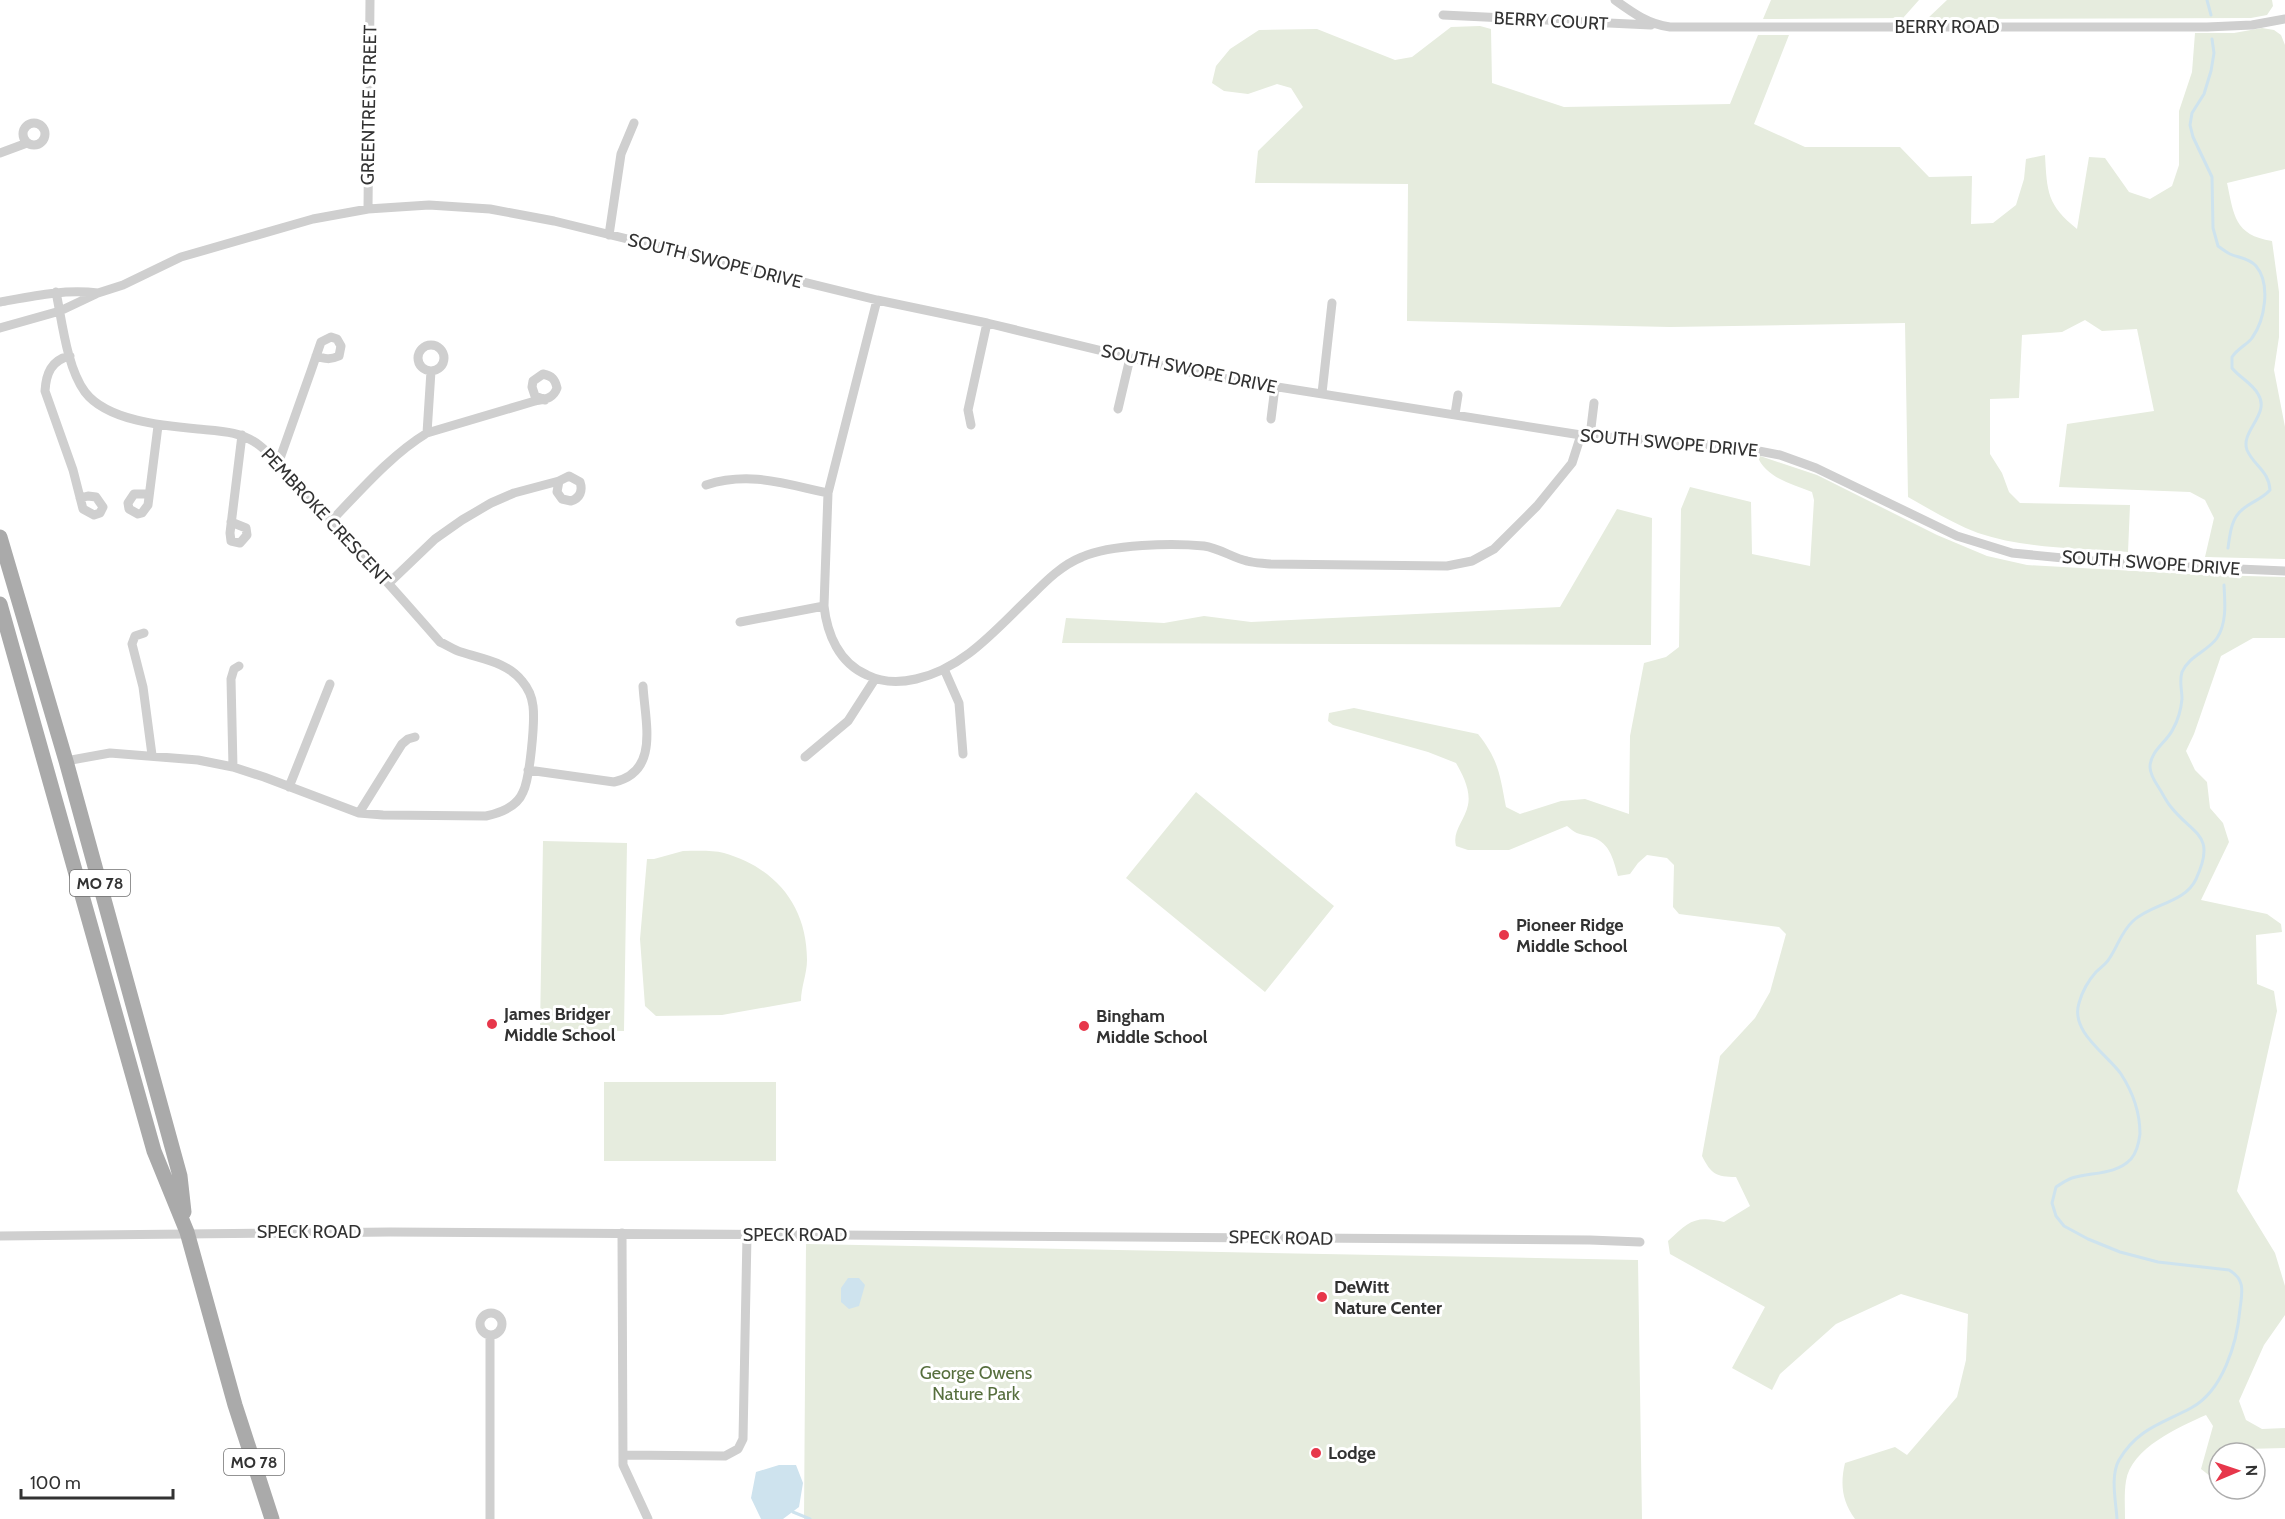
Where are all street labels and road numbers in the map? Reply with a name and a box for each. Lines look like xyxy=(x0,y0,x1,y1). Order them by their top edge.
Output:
street label: BERRY COURT xyxy=(1493,7,1609,35)
street label: BERRY ROAD xyxy=(1894,16,2000,38)
street label: GREENTREE STREET xyxy=(357,24,381,185)
street label: SOUTH SWOPE DRIVE xyxy=(626,229,804,293)
street label: SOUTH SWOPE DRIVE xyxy=(1099,340,1279,398)
street label: SOUTH SWOPE DRIVE xyxy=(1579,424,1759,462)
street label: PEMBROKE CRESCENT xyxy=(257,444,396,591)
street label: SOUTH SWOPE DRIVE xyxy=(2061,546,2241,580)
road number: MO 78 xyxy=(70,870,130,896)
street label: SPECK ROAD xyxy=(257,1221,361,1243)
street label: SPECK ROAD xyxy=(743,1224,847,1246)
street label: SPECK ROAD xyxy=(1229,1226,1333,1250)
road number: MO 78 xyxy=(224,1449,284,1475)

